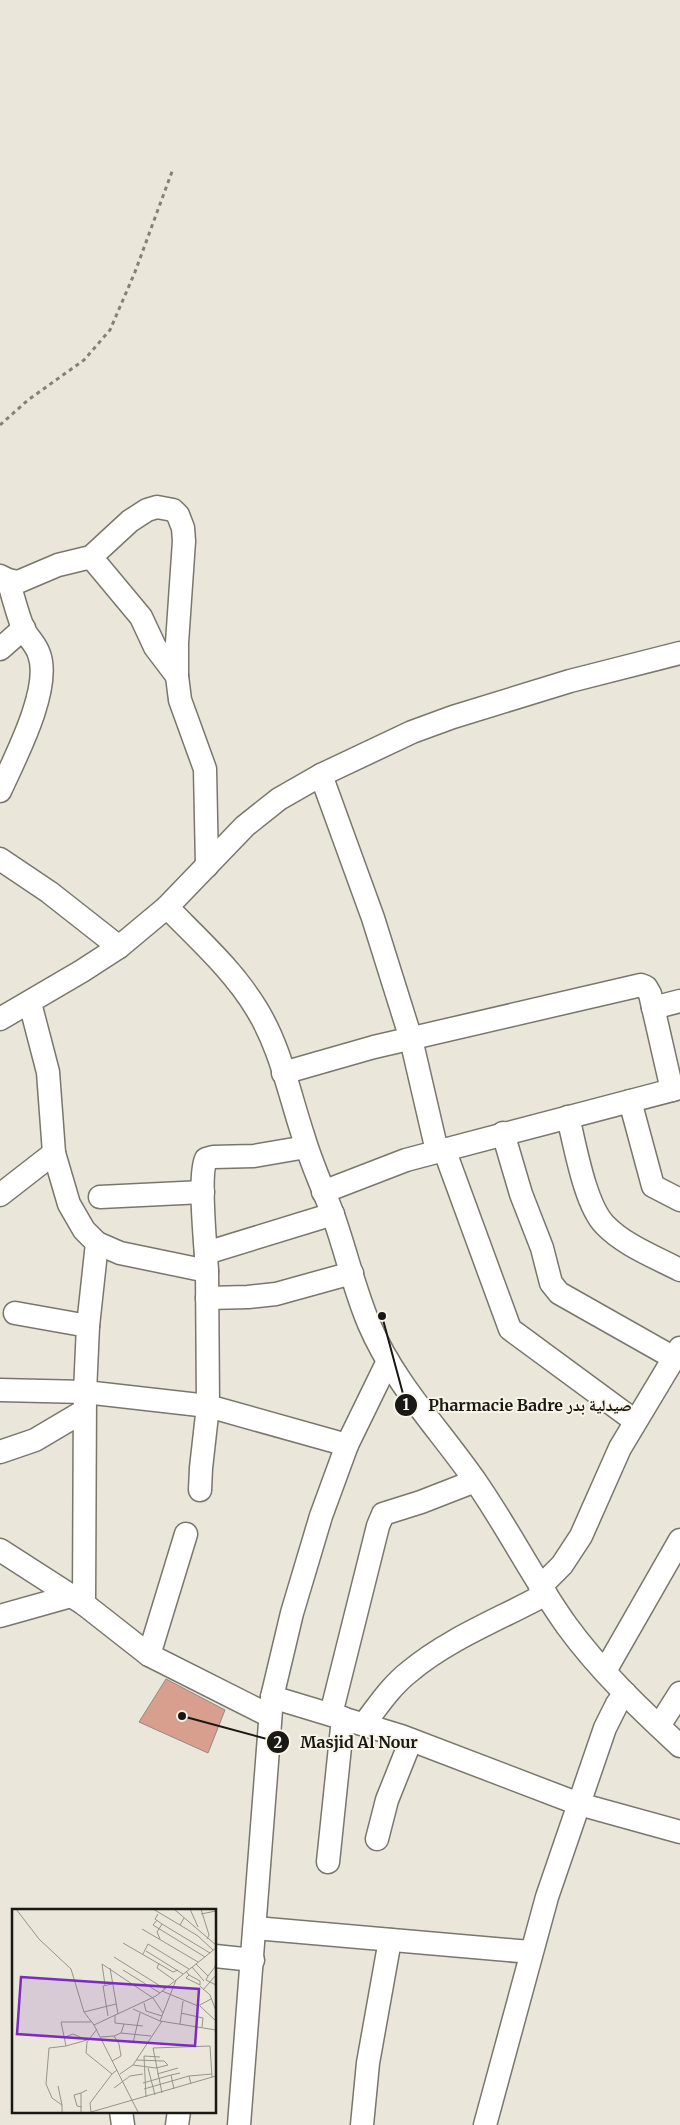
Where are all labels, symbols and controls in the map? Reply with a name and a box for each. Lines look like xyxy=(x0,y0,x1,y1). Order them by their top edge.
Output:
callout: Pharmacie Badre صيدلية بدر xyxy=(393,1389,642,1420)
text: 1 xyxy=(403,1395,410,1414)
text: Pharmacie Badre صيدلية بدر xyxy=(428,1395,632,1415)
callout: Masjid Al Nour xyxy=(265,1727,428,1758)
text: Masjid Al Nour xyxy=(300,1732,418,1752)
text: 2 xyxy=(274,1733,283,1752)
inset map xyxy=(12,1909,216,2112)

